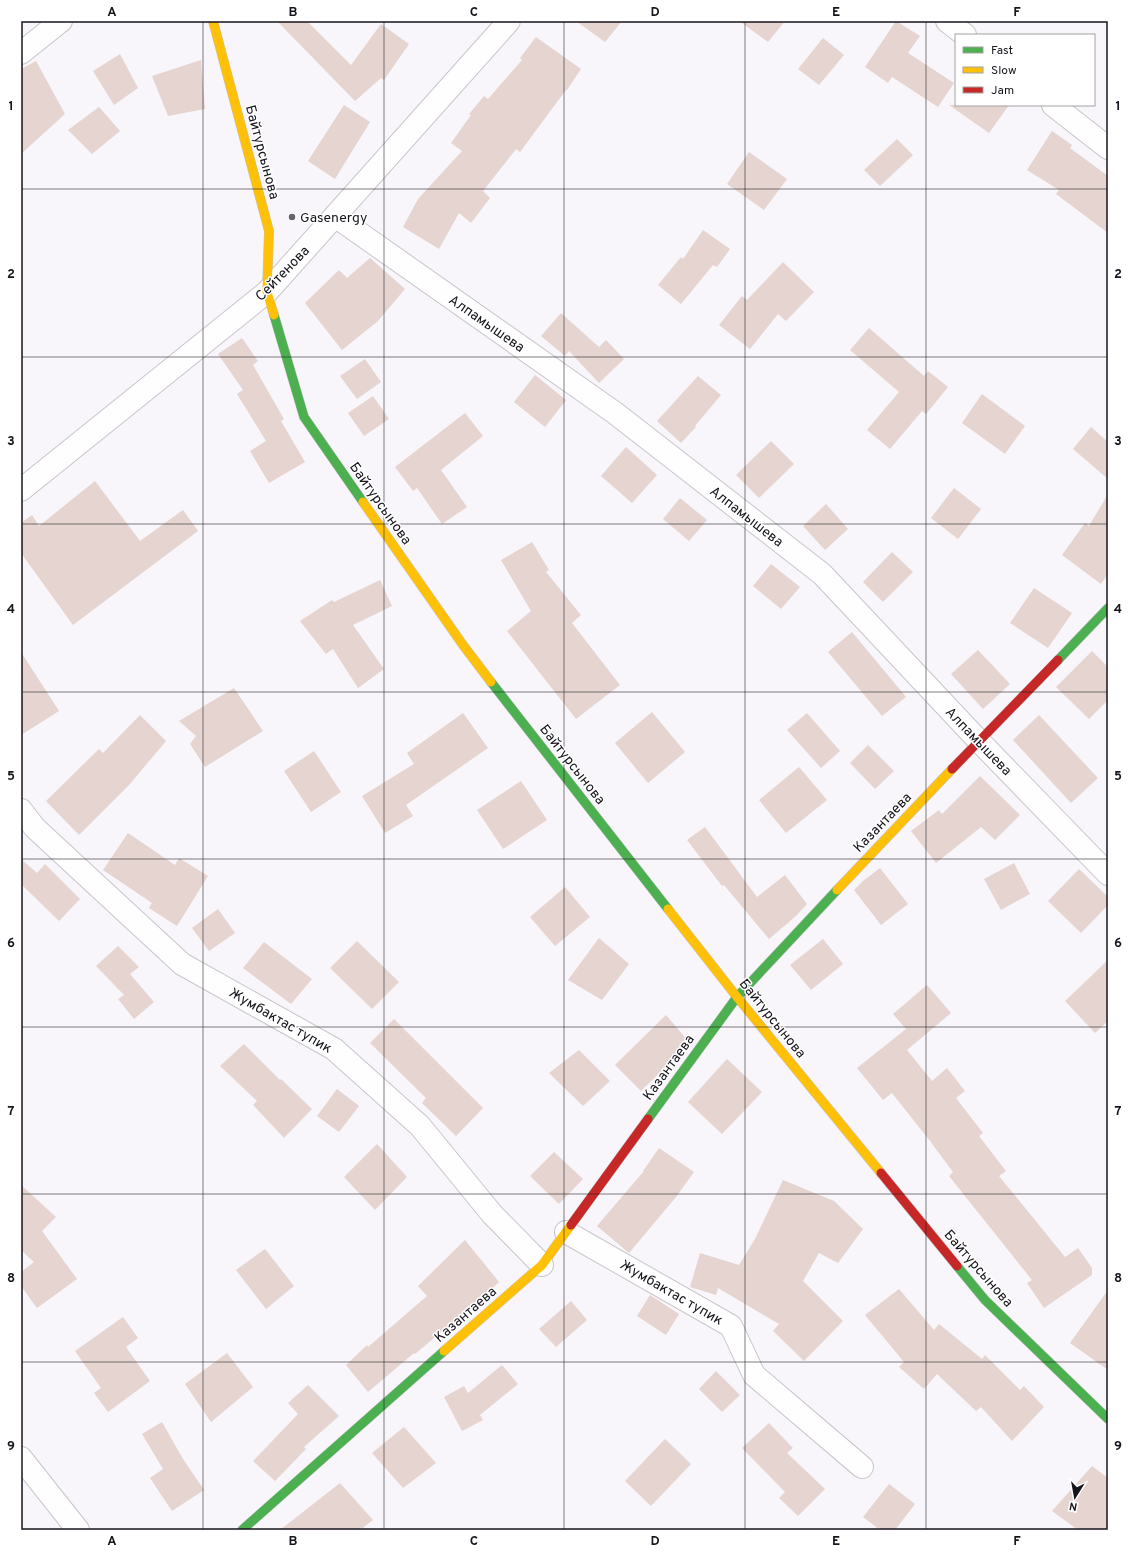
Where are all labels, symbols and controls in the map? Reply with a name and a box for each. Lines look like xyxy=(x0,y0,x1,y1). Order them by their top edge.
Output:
text: A xyxy=(107,5,117,21)
text: B xyxy=(289,5,298,21)
text: C xyxy=(470,5,478,21)
text: D xyxy=(650,5,660,21)
text: E xyxy=(832,5,840,21)
text: F xyxy=(1013,5,1021,21)
legend xyxy=(955,34,1095,106)
text: Fast xyxy=(991,43,1013,59)
text: Slow xyxy=(991,63,1017,79)
text: Jam xyxy=(991,83,1014,99)
text: 1 xyxy=(8,99,14,115)
text: 1 xyxy=(1115,99,1121,115)
street label: Байтурсынова xyxy=(241,103,282,201)
place label: Gasenergy xyxy=(300,210,367,227)
marker: Gasenergy xyxy=(287,212,297,222)
street label: Сейтенова xyxy=(252,243,314,305)
text: 2 xyxy=(7,267,15,283)
text: 2 xyxy=(1114,267,1122,283)
street label: Алпамышева xyxy=(445,292,527,357)
text: 3 xyxy=(7,434,15,450)
text: 3 xyxy=(1114,434,1122,450)
street label: Байтурсынова xyxy=(345,459,414,548)
street label: Алпамышева xyxy=(706,483,786,551)
text: 4 xyxy=(7,602,15,618)
text: 4 xyxy=(1114,602,1122,618)
street label: Алпамышева xyxy=(941,704,1015,780)
street label: Байтурсынова xyxy=(535,722,608,808)
text: 5 xyxy=(7,769,15,785)
text: 5 xyxy=(1114,769,1122,785)
street label: Казантаева xyxy=(850,790,916,857)
text: 6 xyxy=(7,936,15,952)
text: 6 xyxy=(1114,936,1122,952)
street label: Байтурсынова xyxy=(735,976,809,1062)
street label: Жумбактас тупик xyxy=(226,985,335,1058)
street label: Казантаева xyxy=(640,1032,699,1104)
text: 7 xyxy=(8,1104,15,1120)
text: 7 xyxy=(1115,1104,1122,1120)
street label: Байтурсынова xyxy=(940,1227,1016,1311)
street label: Жумбактас тупик xyxy=(617,1257,726,1330)
text: 8 xyxy=(7,1271,15,1287)
text: 8 xyxy=(1114,1271,1122,1287)
street label: Казантаева xyxy=(431,1284,501,1347)
text: 9 xyxy=(7,1439,15,1455)
text: 9 xyxy=(1114,1439,1122,1455)
north arrow xyxy=(1055,1477,1095,1517)
text: N xyxy=(1068,1498,1078,1513)
text: A xyxy=(107,1534,117,1550)
text: B xyxy=(289,1534,298,1550)
text: C xyxy=(470,1534,478,1550)
text: D xyxy=(650,1534,660,1550)
text: E xyxy=(832,1534,840,1550)
text: F xyxy=(1013,1534,1021,1550)

